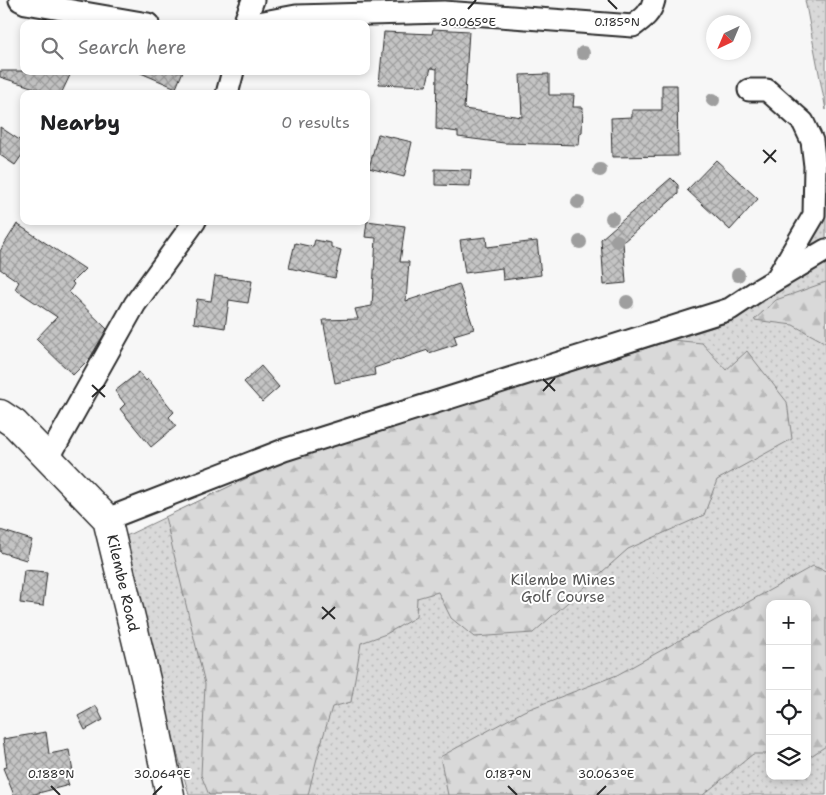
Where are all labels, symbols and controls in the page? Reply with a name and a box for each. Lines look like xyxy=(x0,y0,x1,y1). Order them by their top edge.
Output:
text: 30.065°E xyxy=(440,14,496,30)
text: 0.185°N xyxy=(594,14,640,30)
north arrow xyxy=(706,15,751,60)
search box xyxy=(20,20,370,75)
icon: search xyxy=(38,34,66,62)
text: Search here xyxy=(78,35,187,60)
text: Nearby xyxy=(40,109,120,137)
text: 0 results xyxy=(281,112,350,133)
street label: Kilembe Road xyxy=(102,532,144,634)
park label: Kilembe Mines Golf Course xyxy=(511,570,615,607)
map controls xyxy=(766,600,811,780)
button: + xyxy=(766,600,811,645)
button: − xyxy=(766,645,811,690)
button: locate xyxy=(766,690,811,735)
button: layers xyxy=(766,735,811,780)
text: 0.188°N xyxy=(28,766,74,782)
text: 30.064°E xyxy=(134,766,190,782)
text: 0.187°N xyxy=(485,766,531,782)
text: 30.063°E xyxy=(578,766,634,782)

